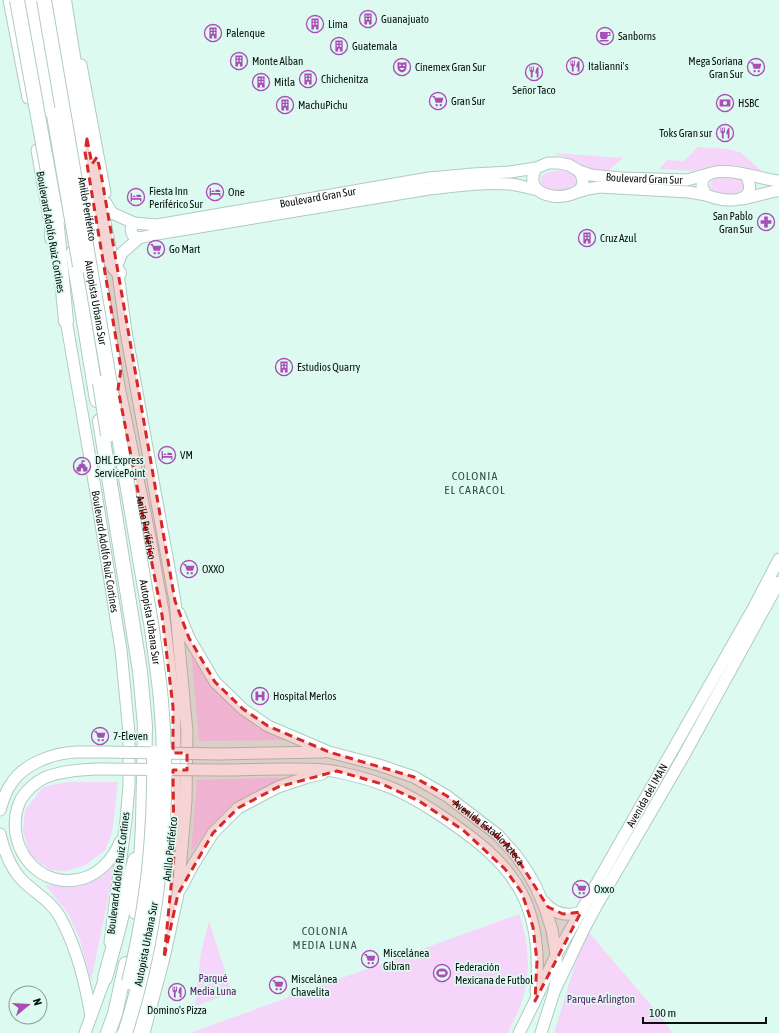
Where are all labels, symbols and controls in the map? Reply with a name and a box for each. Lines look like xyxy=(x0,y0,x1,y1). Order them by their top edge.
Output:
building icon: Guanajuato xyxy=(358,9,378,29)
place label: Guanajuato xyxy=(381,13,429,25)
building icon: Lima xyxy=(305,14,325,34)
place label: Lima xyxy=(328,18,348,30)
building icon: Palenque xyxy=(203,23,223,43)
cafe icon: Sanborns xyxy=(595,26,615,46)
place label: Palenque xyxy=(226,27,265,39)
place label: Sanborns xyxy=(618,30,656,42)
building icon: Guatemala xyxy=(329,36,349,56)
place label: Guatemala xyxy=(352,40,397,52)
building icon: Monte Alban xyxy=(229,51,249,71)
place label: Monte Alban xyxy=(252,55,303,67)
place label: Mega Soriana Gran Sur xyxy=(688,55,744,80)
restaurant icon: Italianni's xyxy=(565,56,585,76)
theatre icon: Cinemex Gran Sur xyxy=(392,57,412,77)
supermarket icon: Mega Soriana Gran Sur xyxy=(746,57,766,77)
place label: Italianni's xyxy=(588,60,629,72)
place label: Cinemex Gran Sur xyxy=(415,61,486,73)
restaurant icon: Señor Taco xyxy=(524,62,544,82)
building icon: Chichenitza xyxy=(298,69,318,89)
building icon: Mitla xyxy=(251,72,271,92)
place label: Chichenitza xyxy=(321,73,368,85)
place label: Mitla xyxy=(274,76,295,88)
place label: Señor Taco xyxy=(512,84,556,96)
supermarket icon: Gran Sur xyxy=(428,91,448,111)
bank icon: HSBC xyxy=(715,93,735,113)
building icon: MachuPichu xyxy=(275,95,295,115)
place label: Gran Sur xyxy=(451,95,486,107)
place label: HSBC xyxy=(738,97,759,109)
place label: MachuPichu xyxy=(298,99,348,111)
restaurant icon: Toks Gran sur xyxy=(715,123,735,143)
place label: Toks Gran sur xyxy=(659,127,713,139)
street label: Boulevard Adolfo Ruiz Cortines xyxy=(34,170,68,294)
street label: Boulevard Gran Sur xyxy=(605,171,684,186)
street label: Anillo Periférico xyxy=(76,176,99,242)
hotel icon: One xyxy=(205,182,225,202)
place label: Fiesta Inn Periférico Sur xyxy=(149,185,204,210)
street label: Boulevard Gran Sur xyxy=(279,185,357,210)
place label: One xyxy=(228,186,245,198)
hotel icon: Fiesta Inn Periférico Sur xyxy=(126,187,146,207)
place label: San Pablo Gran Sur xyxy=(713,210,754,235)
pharmacy icon: San Pablo Gran Sur xyxy=(756,212,776,232)
building icon: Cruz Azul xyxy=(577,228,597,248)
place label: Cruz Azul xyxy=(600,232,637,244)
supermarket icon: Go Mart xyxy=(146,239,166,259)
place label: Go Mart xyxy=(169,243,200,255)
street label: Autopista Urbana Sur xyxy=(83,259,109,347)
building icon: Estudios Quarry xyxy=(274,357,294,377)
place label: Estudios Quarry xyxy=(297,361,361,373)
hotel icon: VM xyxy=(157,445,177,465)
place label: VM xyxy=(180,449,193,461)
place label: DHL Express ServicePoint xyxy=(95,454,145,479)
public building icon: DHL Express ServicePoint xyxy=(72,456,92,476)
district label: COLONIA EL CARACOL xyxy=(444,469,506,497)
street label: Boulevard Adolfo Ruiz Cortines xyxy=(90,490,121,614)
street label: Anillo Periférico xyxy=(134,495,158,560)
supermarket icon: OXXO xyxy=(179,559,199,579)
place label: OXXO xyxy=(202,563,224,575)
street label: Autopista Urbana Sur xyxy=(138,579,163,666)
hospital icon: Hospital Merlos xyxy=(250,686,270,706)
place label: Hospital Merlos xyxy=(273,690,336,702)
supermarket icon: 7-Eleven xyxy=(90,726,110,746)
place label: 7-Eleven xyxy=(113,730,148,742)
street label: Avenida del IMAN xyxy=(624,761,670,829)
street label: Avenida Estadio Azteca xyxy=(451,797,527,868)
street label: Boulevard Adolfo Ruiz Cortines xyxy=(105,811,131,935)
street label: Anillo Periférico xyxy=(161,816,179,882)
supermarket icon: Oxxo xyxy=(571,879,591,899)
place label: Oxxo xyxy=(594,883,614,895)
street label: Autopista Urbana Sur xyxy=(132,900,160,987)
district label: COLONIA MEDIA LUNA xyxy=(292,924,358,952)
place label: Miscelánea Gibran xyxy=(383,947,429,972)
supermarket icon: Miscelánea Gibran xyxy=(360,949,380,969)
place label: Federación Mexicana de Futbol xyxy=(455,961,533,986)
sports icon: Federación Mexicana de Futbol xyxy=(432,963,452,983)
park label: Parqué Media Luna xyxy=(190,972,236,997)
place label: Miscelánea Chavelita xyxy=(291,973,337,998)
supermarket icon: Miscelánea Chavelita xyxy=(268,975,288,995)
restaurant icon: Domino's Pizza xyxy=(167,982,187,1002)
north arrow xyxy=(8,985,48,1025)
park label: Parque Arlington xyxy=(567,993,635,1005)
text: N xyxy=(31,997,44,1007)
scale bar xyxy=(643,999,766,1025)
place label: Domino's Pizza xyxy=(147,1004,207,1016)
text: 100 m xyxy=(649,1006,676,1020)

